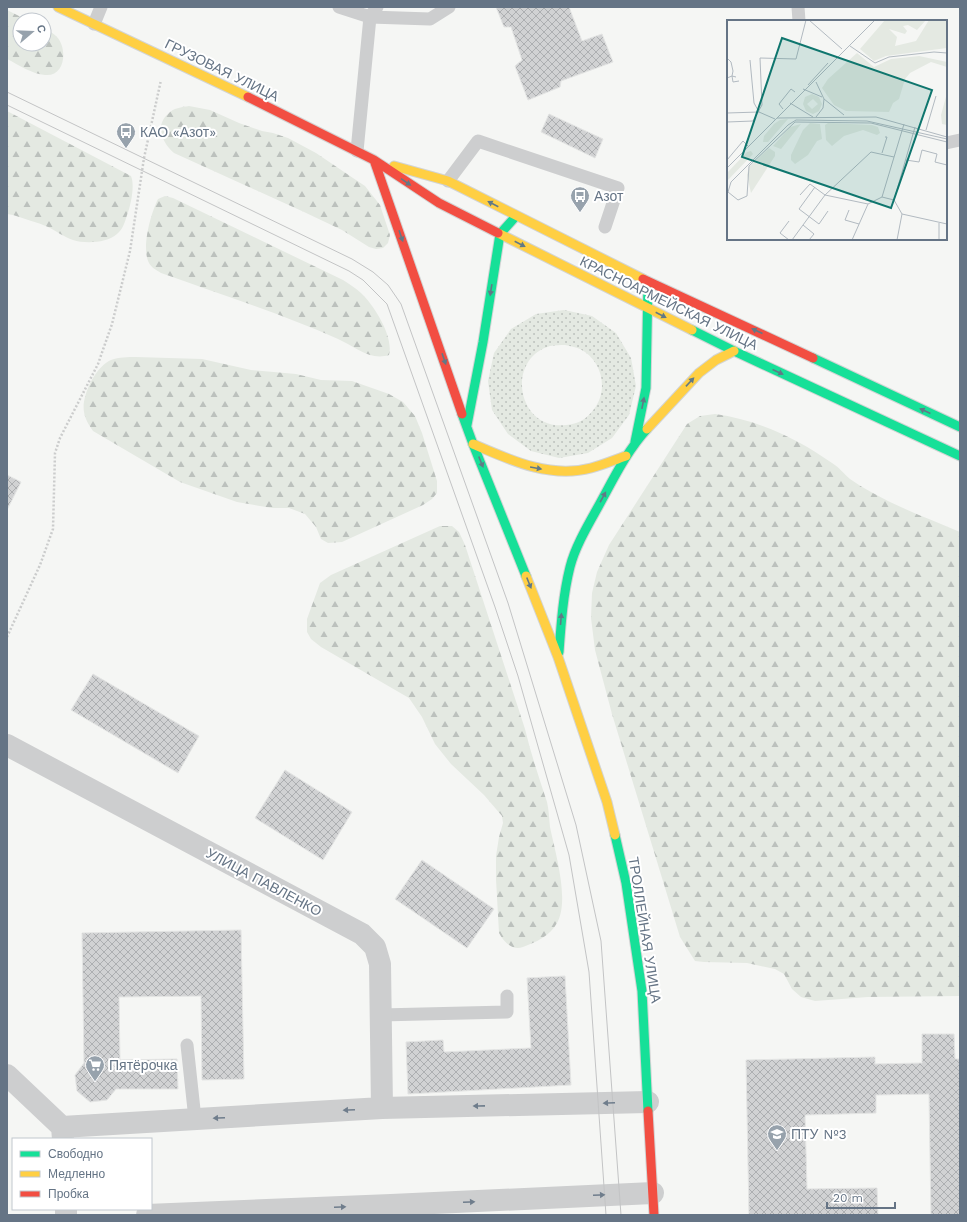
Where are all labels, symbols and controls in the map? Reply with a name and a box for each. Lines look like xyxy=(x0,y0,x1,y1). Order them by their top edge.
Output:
north arrow xyxy=(12,12,52,52)
inset map xyxy=(727,20,947,240)
text: С xyxy=(34,23,48,35)
street label: ГРУЗОВАЯ УЛИЦА xyxy=(162,35,282,105)
bus stop icon: КАО «Азот» xyxy=(115,121,137,149)
place label: КАО «Азот» xyxy=(140,124,216,140)
one-way arrow xyxy=(401,178,412,185)
bus stop icon: Азот xyxy=(569,185,591,213)
place label: Азот xyxy=(594,188,624,204)
one-way arrow xyxy=(488,201,499,207)
one-way arrow xyxy=(398,231,404,243)
one-way arrow xyxy=(514,241,526,247)
street label: КРАСНОАРМЕЙСКАЯ УЛИЦА xyxy=(577,252,762,353)
one-way arrow xyxy=(488,284,494,296)
one-way arrow xyxy=(656,312,667,318)
one-way arrow xyxy=(751,328,762,334)
one-way arrow xyxy=(441,354,447,366)
one-way arrow xyxy=(773,369,784,375)
one-way arrow xyxy=(685,377,695,387)
one-way arrow xyxy=(640,397,646,409)
one-way arrow xyxy=(919,408,930,414)
one-way arrow xyxy=(478,457,484,469)
one-way arrow xyxy=(530,465,542,471)
one-way arrow xyxy=(600,491,607,503)
one-way arrow xyxy=(526,578,532,590)
one-way arrow xyxy=(558,613,565,625)
street label: УЛИЦА ПАВЛЕНКО xyxy=(204,845,324,919)
street label: ТРОЛЛЕЙНАЯ УЛИЦА xyxy=(626,856,666,1005)
supermarket icon: Пятёрочка xyxy=(84,1054,106,1082)
place label: Пятёрочка xyxy=(109,1057,178,1073)
one-way arrow xyxy=(602,1100,615,1106)
one-way arrow xyxy=(472,1103,485,1109)
one-way arrow xyxy=(343,1107,355,1114)
one-way arrow xyxy=(213,1114,225,1121)
school or university icon: ПТУ №3 xyxy=(766,1123,788,1151)
place label: ПТУ №3 xyxy=(791,1126,847,1142)
legend xyxy=(12,1138,152,1210)
text: Свободно xyxy=(48,1147,103,1161)
text: Медленно xyxy=(48,1167,105,1181)
scale bar xyxy=(827,1184,895,1210)
text: Пробка xyxy=(48,1187,89,1201)
text: 20 m xyxy=(833,1191,863,1205)
one-way arrow xyxy=(593,1192,606,1198)
one-way arrow xyxy=(463,1198,475,1205)
one-way arrow xyxy=(334,1204,346,1211)

